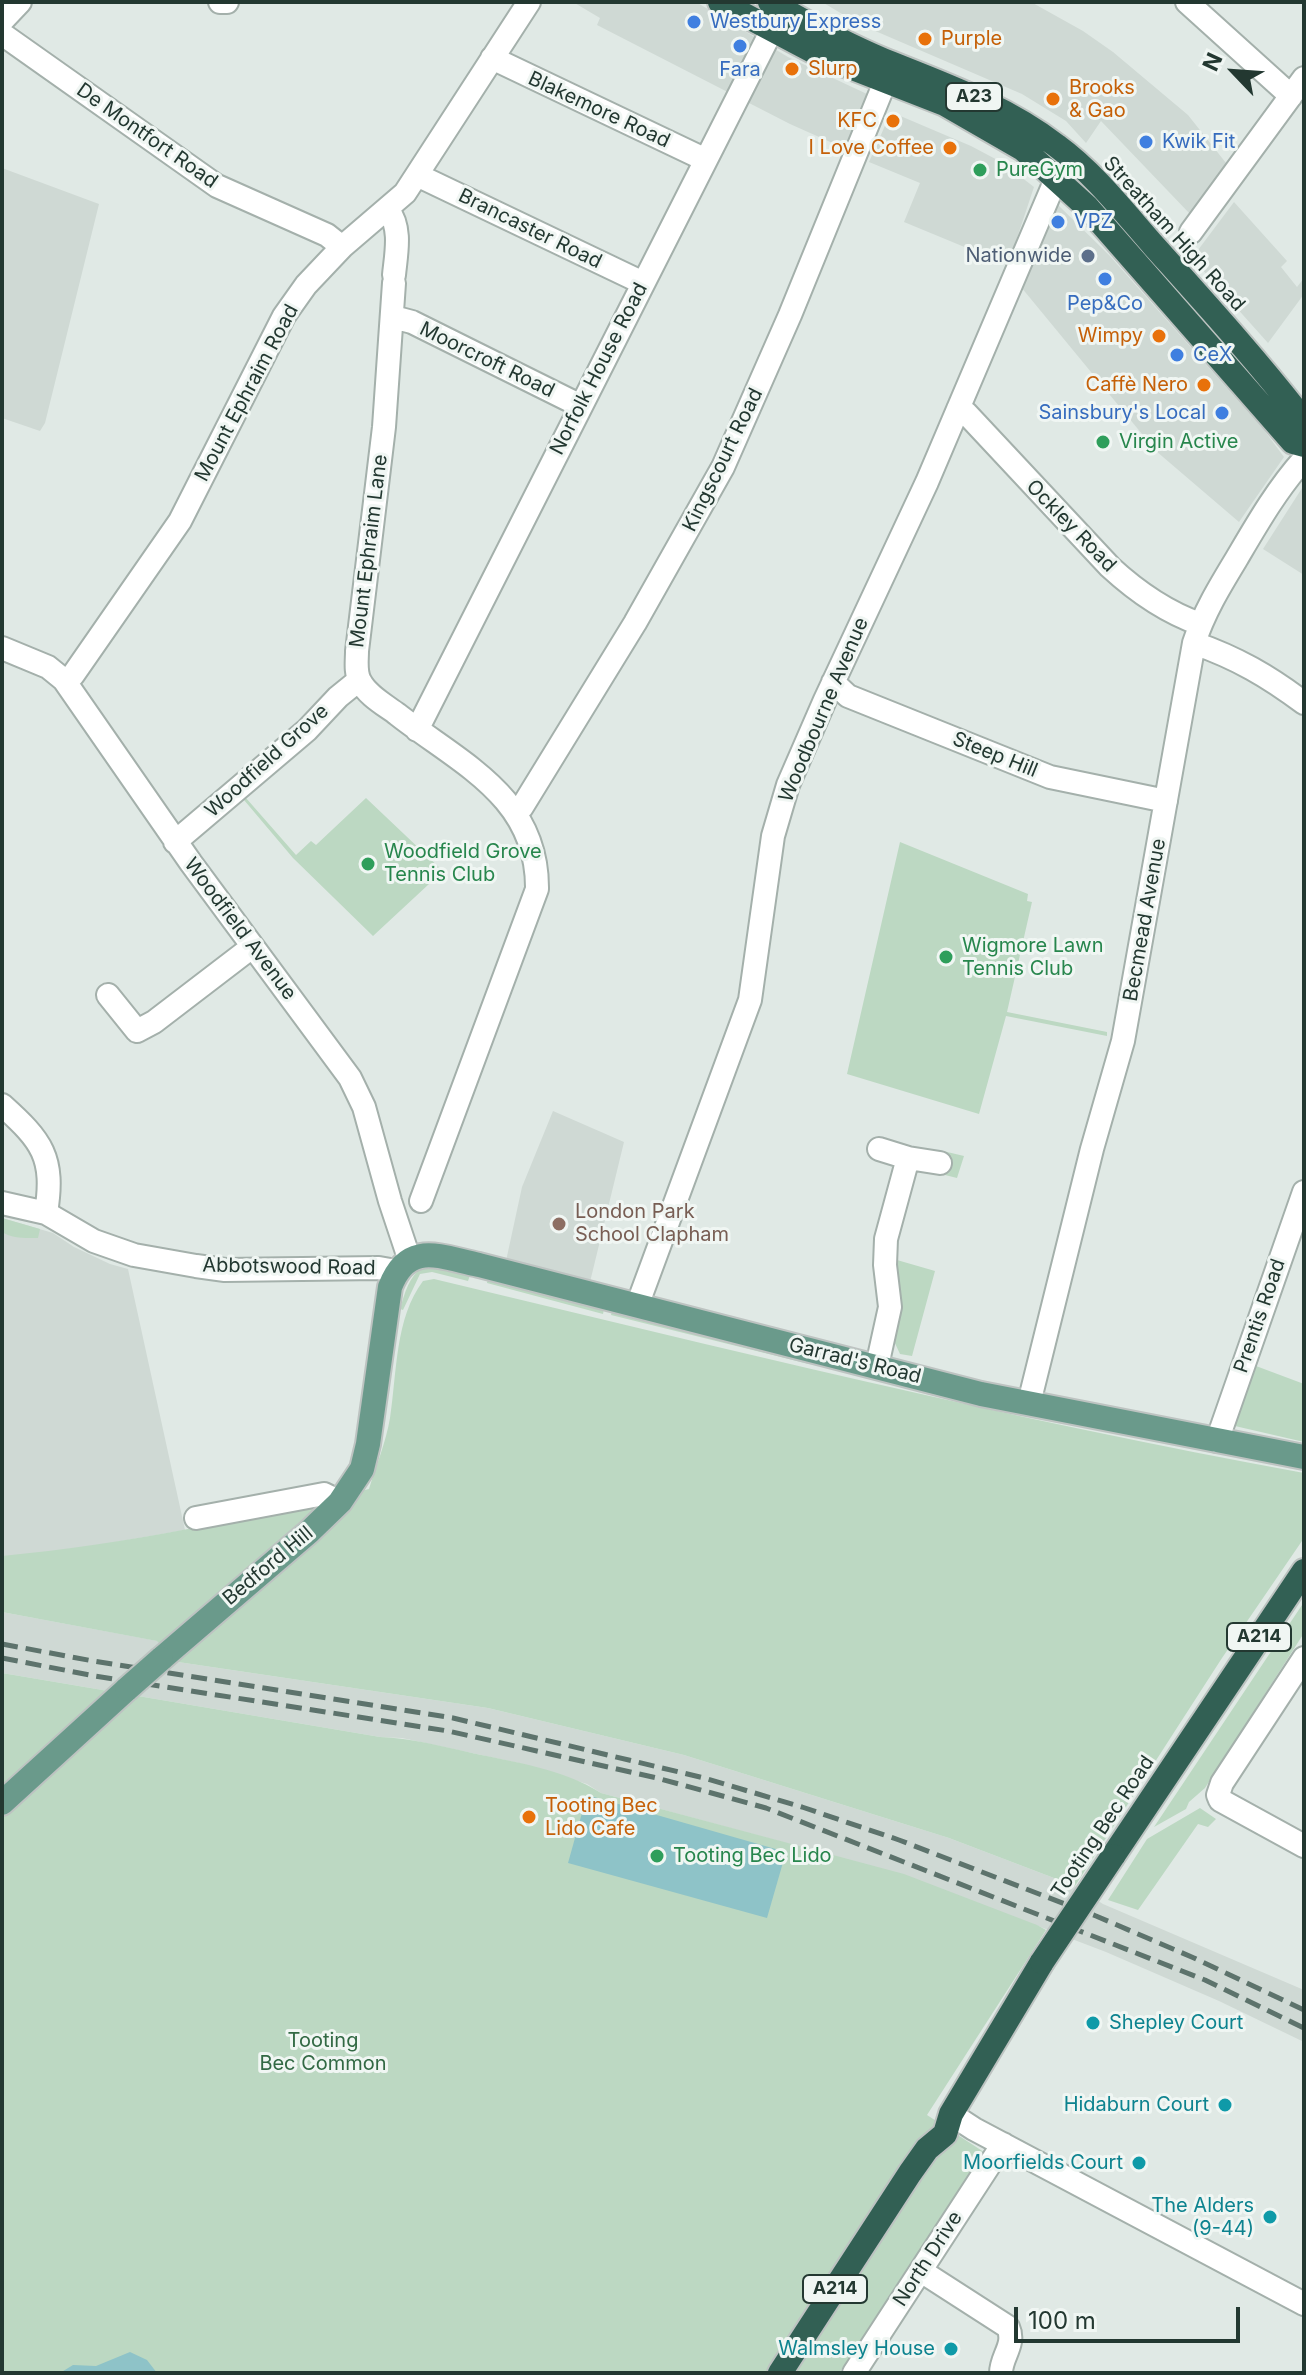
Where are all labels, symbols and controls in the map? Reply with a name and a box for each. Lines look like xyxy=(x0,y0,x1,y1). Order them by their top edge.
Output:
place label: Westbury Express xyxy=(710,10,881,34)
marker: Westbury Express xyxy=(685,13,703,31)
place label: Purple xyxy=(941,27,1002,51)
marker: Purple xyxy=(916,30,934,48)
north arrow xyxy=(1194,32,1274,112)
marker: Fara xyxy=(731,37,749,55)
text: N xyxy=(1197,49,1228,75)
place label: Slurp xyxy=(808,57,858,81)
place label: Fara xyxy=(719,58,761,82)
marker: Slurp xyxy=(783,60,801,78)
street label: Blakemore Road xyxy=(524,67,674,153)
place label: Brooks & Gao xyxy=(1069,76,1135,123)
street label: De Montfort Road xyxy=(72,78,222,194)
road number: A23 xyxy=(946,83,1002,111)
marker: Brooks & Gao xyxy=(1044,90,1062,108)
place label: KFC xyxy=(837,109,877,133)
marker: KFC xyxy=(884,112,902,130)
place label: Kwik Fit xyxy=(1162,130,1235,154)
marker: Kwik Fit xyxy=(1137,133,1155,151)
place label: I Love Coffee xyxy=(809,136,934,160)
marker: I Love Coffee xyxy=(941,139,959,157)
street label: Streatham High Road xyxy=(1098,152,1250,316)
place label: PureGym xyxy=(996,158,1083,182)
marker: PureGym xyxy=(971,161,989,179)
street label: Brancaster Road xyxy=(454,184,606,274)
place label: VPZ xyxy=(1074,210,1113,234)
marker: VPZ xyxy=(1049,213,1067,231)
place label: Nationwide xyxy=(965,244,1072,268)
marker: Nationwide xyxy=(1079,247,1097,265)
marker: Pep&Co xyxy=(1096,270,1114,288)
street label: Norfolk House Road xyxy=(545,279,653,459)
place label: Pep&Co xyxy=(1067,292,1143,316)
street label: Mount Ephraim Road xyxy=(190,300,304,486)
street label: Moorcroft Road xyxy=(416,317,558,403)
place label: Wimpy xyxy=(1078,324,1143,348)
marker: Wimpy xyxy=(1150,327,1168,345)
place label: CeX xyxy=(1193,343,1232,367)
marker: CeX xyxy=(1168,346,1186,364)
place label: Caffè Nero xyxy=(1086,373,1188,397)
marker: Caffè Nero xyxy=(1195,376,1213,394)
street label: Kingscourt Road xyxy=(678,384,768,536)
place label: Sainsbury's Local xyxy=(1038,401,1206,425)
marker: Sainsbury's Local xyxy=(1213,404,1231,422)
place label: Virgin Active xyxy=(1119,430,1239,454)
marker: Virgin Active xyxy=(1094,433,1112,451)
street label: Mount Ephraim Lane xyxy=(345,453,393,649)
street label: Ockley Road xyxy=(1021,475,1121,577)
street label: Woodbourne Avenue xyxy=(774,614,874,806)
street label: Woodfield Grove xyxy=(200,699,334,823)
street label: Steep Hill xyxy=(949,727,1041,783)
street label: Becmead Avenue xyxy=(1119,837,1171,1003)
place label: Woodfield Grove Tennis Club xyxy=(384,840,542,887)
street label: Woodfield Avenue xyxy=(179,853,301,1005)
marker: Woodfield Grove Tennis Club xyxy=(359,855,377,873)
place label: Wigmore Lawn Tennis Club xyxy=(962,934,1104,981)
marker: Wigmore Lawn Tennis Club xyxy=(937,948,955,966)
place label: London Park School Clapham xyxy=(575,1200,729,1247)
marker: London Park School Clapham xyxy=(550,1215,568,1233)
street label: Abbotswood Road xyxy=(202,1253,376,1281)
street label: Prentis Road xyxy=(1229,1256,1291,1376)
street label: Garrad's Road xyxy=(786,1333,924,1389)
street label: Bedford Hill xyxy=(218,1521,318,1611)
road number: A214 xyxy=(1227,1623,1291,1651)
street label: Tooting Bec Road xyxy=(1047,1751,1159,1903)
place label: Tooting Bec Lido Cafe xyxy=(545,1794,658,1841)
marker: Tooting Bec Lido Cafe xyxy=(520,1808,538,1826)
place label: Tooting Bec Lido xyxy=(673,1844,832,1868)
marker: Tooting Bec Lido xyxy=(648,1847,666,1865)
place label: Shepley Court xyxy=(1109,2011,1243,2035)
marker: Shepley Court xyxy=(1084,2014,1102,2032)
park label: Tooting Bec Common xyxy=(259,2029,387,2076)
place label: Hidaburn Court xyxy=(1064,2093,1209,2117)
marker: Hidaburn Court xyxy=(1216,2096,1234,2114)
place label: Moorfields Court xyxy=(963,2151,1123,2175)
marker: Moorfields Court xyxy=(1130,2154,1148,2172)
place label: The Alders (9-44) xyxy=(1151,2194,1254,2241)
street label: North Drive xyxy=(888,2207,968,2311)
marker: The Alders (9-44) xyxy=(1261,2208,1279,2226)
road number: A214 xyxy=(803,2275,867,2303)
scale bar xyxy=(1018,2291,1244,2341)
text: 100 m xyxy=(1028,2306,1096,2335)
place label: Walmsley House xyxy=(778,2337,935,2361)
marker: Walmsley House xyxy=(942,2340,960,2358)

